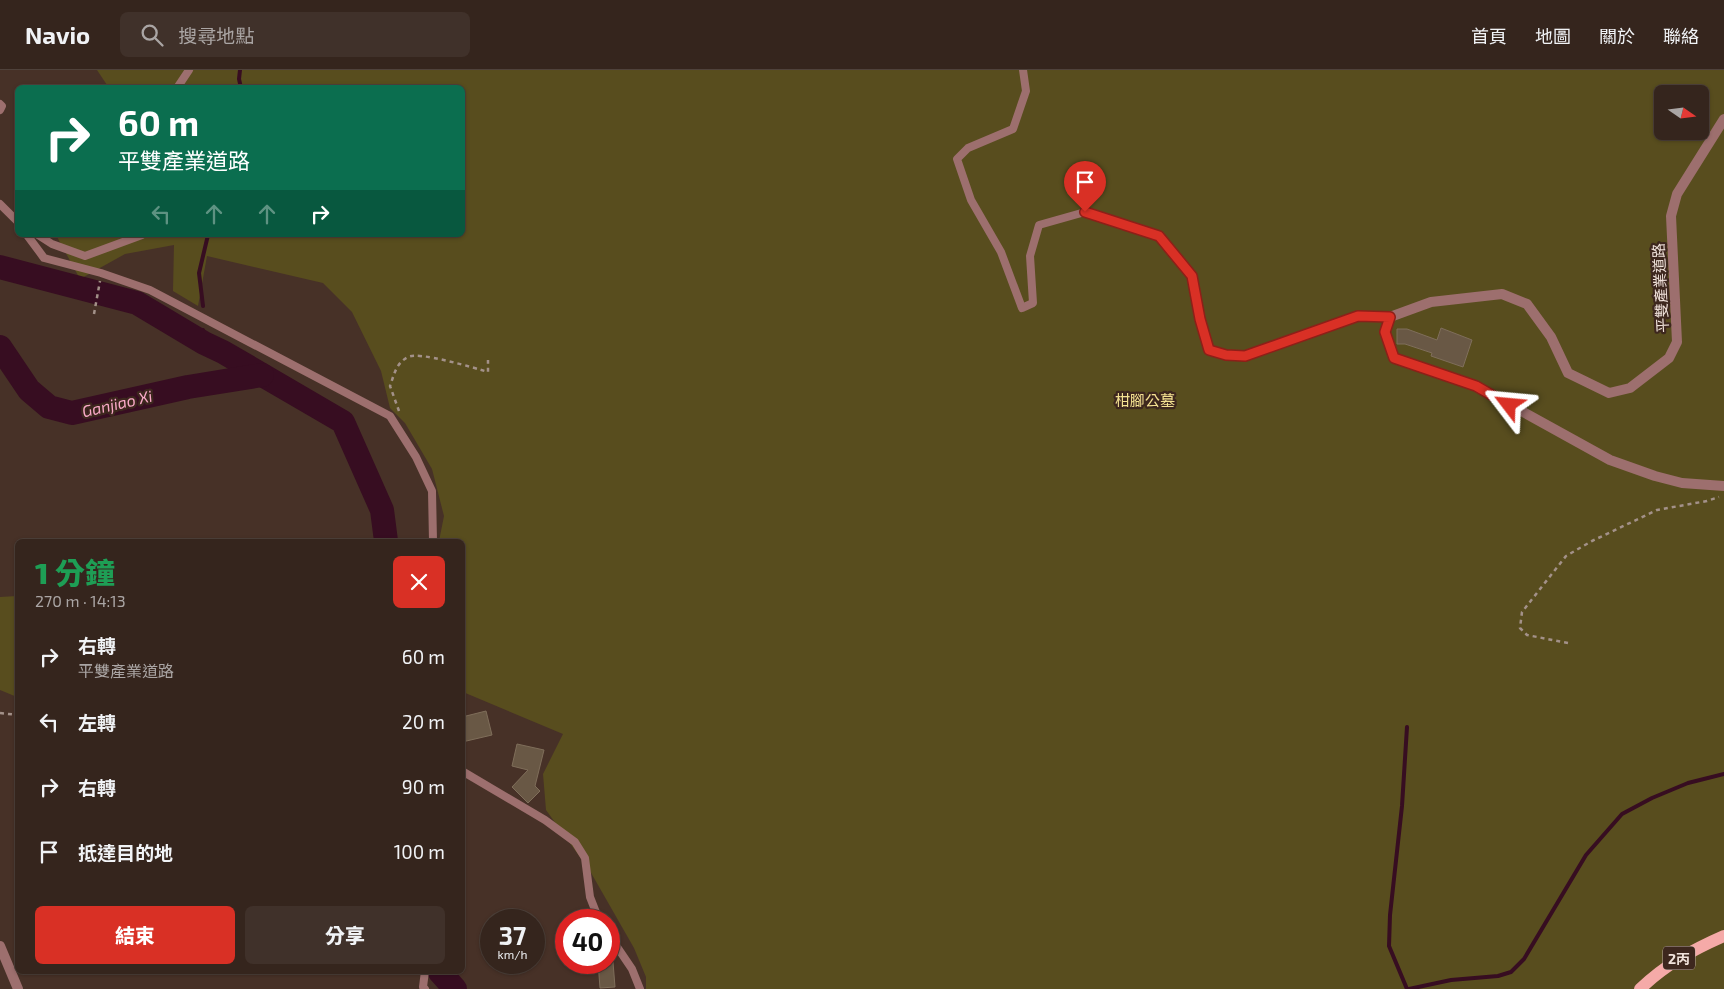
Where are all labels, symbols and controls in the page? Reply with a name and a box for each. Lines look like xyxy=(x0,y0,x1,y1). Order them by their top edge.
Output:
search box xyxy=(120,12,470,57)
text: Navio xyxy=(25,20,90,49)
icon: search xyxy=(138,21,166,49)
text: 搜尋地點 xyxy=(178,24,254,47)
text: 首頁 xyxy=(1471,25,1507,47)
text: 地圖 xyxy=(1535,25,1571,47)
text: 關於 xyxy=(1599,25,1635,47)
text: 聯絡 xyxy=(1663,25,1699,47)
north arrow xyxy=(1654,85,1709,140)
map controls xyxy=(1654,85,1709,140)
text: 60 m xyxy=(118,101,199,143)
icon: right xyxy=(35,105,100,170)
text: 平雙產業道路 xyxy=(118,147,250,173)
pin xyxy=(1064,161,1106,212)
icon: arrive xyxy=(1071,168,1099,196)
icon: left xyxy=(147,200,175,228)
icon: ahead xyxy=(200,200,228,228)
icon: ahead xyxy=(253,200,281,228)
icon: right xyxy=(306,200,334,228)
street label: 平雙產業道路 xyxy=(1649,243,1671,333)
position arrow xyxy=(1482,378,1534,430)
water label: Ganjiao Xi xyxy=(80,386,154,421)
park label: 柑腳公墓 xyxy=(1115,391,1175,409)
text: 1 分鐘 xyxy=(35,554,115,590)
button: close xyxy=(393,556,445,608)
text: 270 m · 14:13 xyxy=(35,591,126,610)
text: 右轉 xyxy=(78,634,116,657)
icon: right xyxy=(35,643,63,671)
text: 60 m xyxy=(402,645,445,668)
text: 平雙產業道路 xyxy=(78,661,174,680)
icon: left xyxy=(35,708,63,736)
text: 20 m xyxy=(402,710,445,733)
text: 左轉 xyxy=(78,711,116,734)
icon: right xyxy=(35,773,63,801)
text: 90 m xyxy=(402,775,445,798)
text: 右轉 xyxy=(78,776,116,799)
icon: arrive xyxy=(35,838,63,866)
text: 100 m xyxy=(394,840,445,863)
text: 抵達目的地 xyxy=(78,841,173,864)
button: 結束 xyxy=(35,906,235,964)
button: 分享 xyxy=(245,906,445,964)
speed limit sign: 40 xyxy=(555,909,620,974)
text: 37 xyxy=(499,920,526,950)
road number: 2丙 xyxy=(1663,946,1695,970)
text: km/h xyxy=(498,947,527,961)

